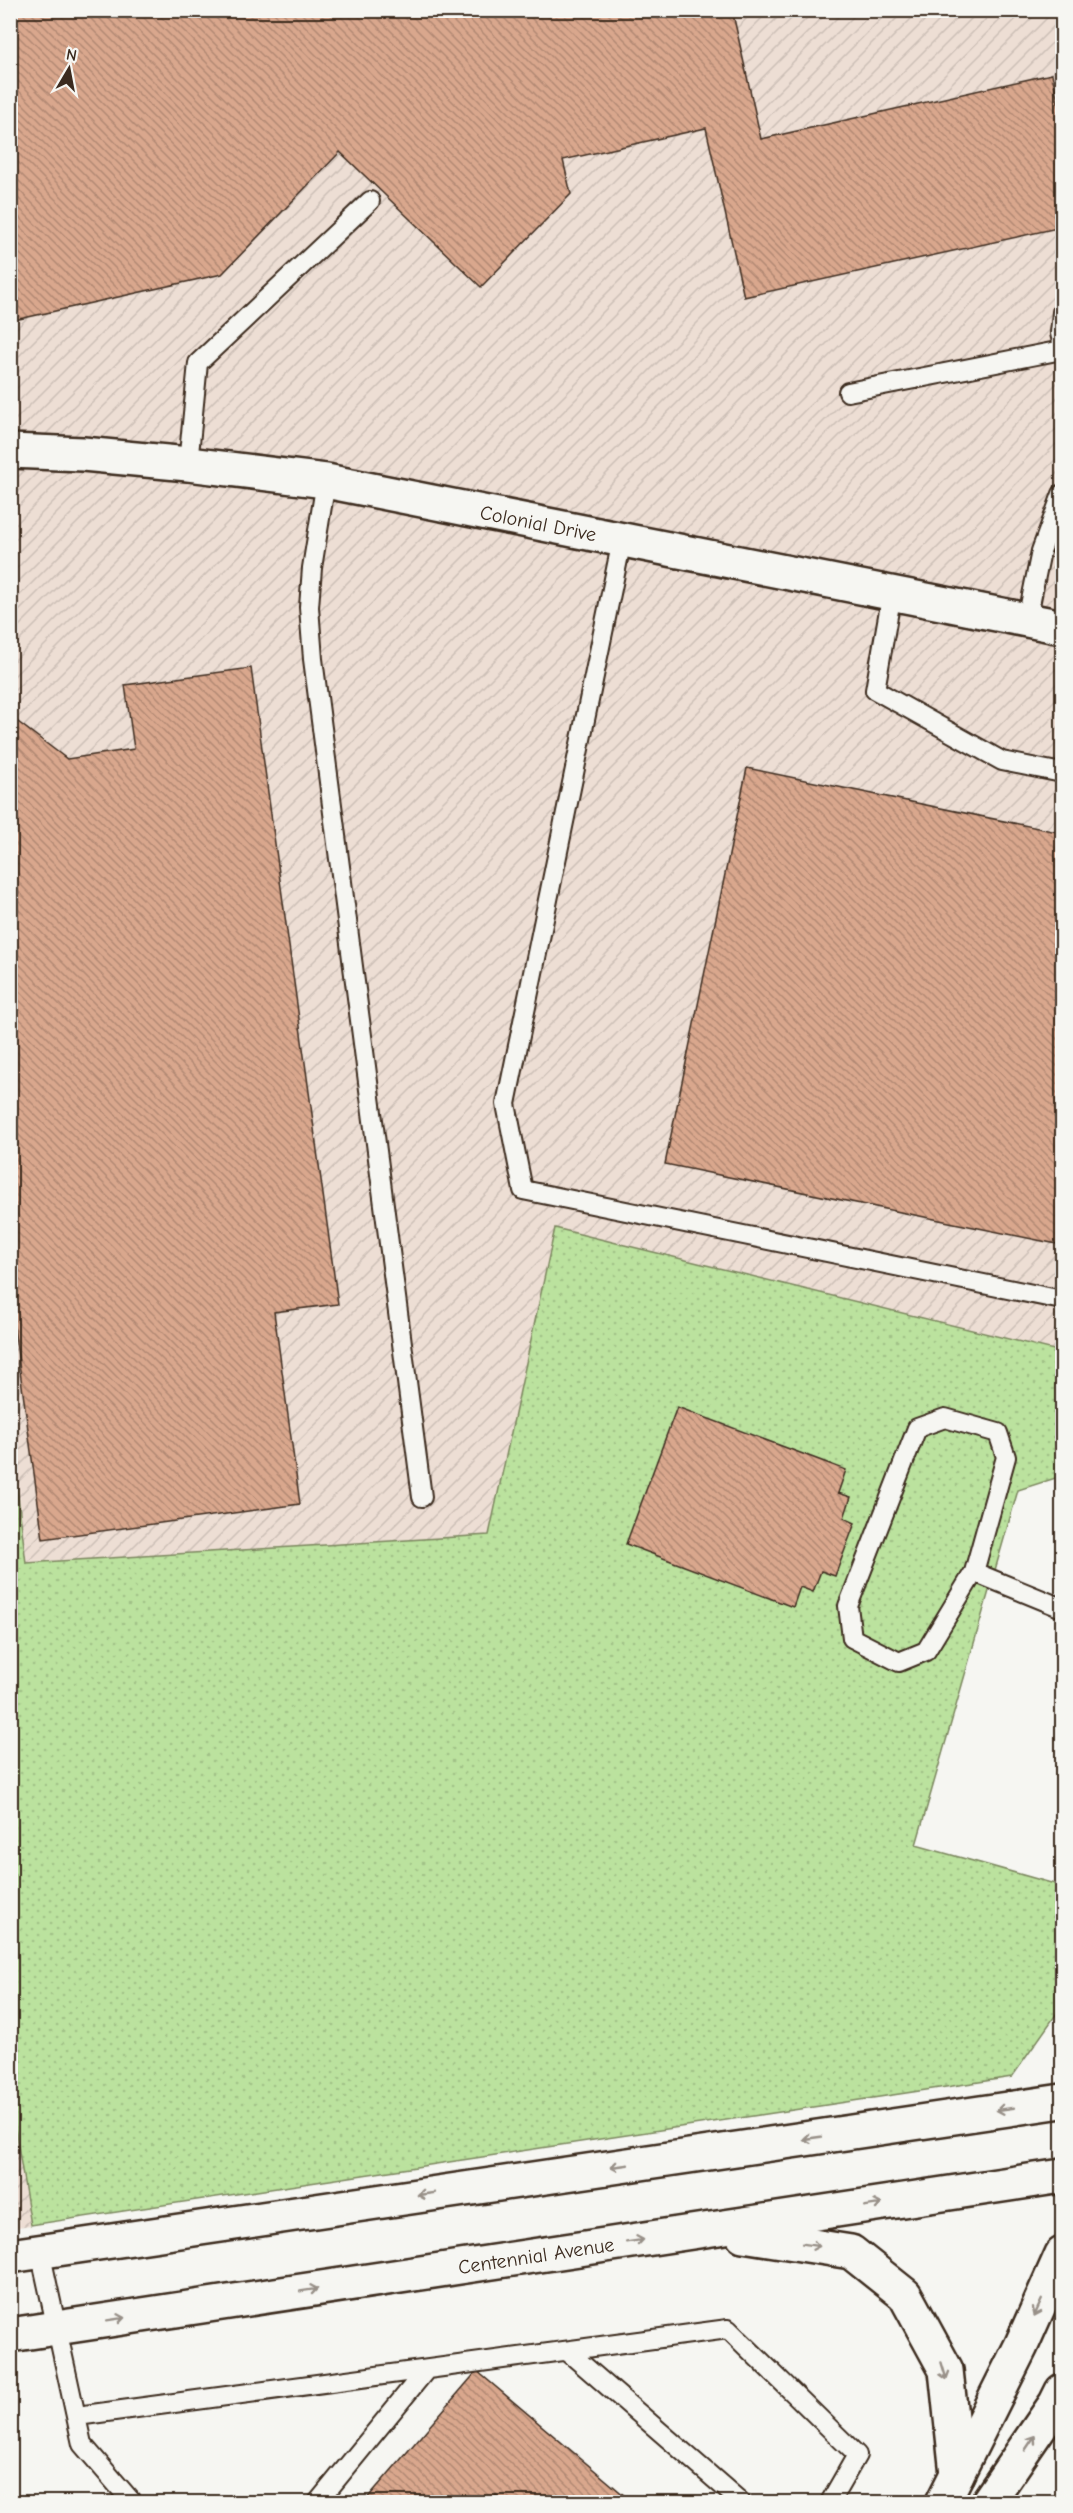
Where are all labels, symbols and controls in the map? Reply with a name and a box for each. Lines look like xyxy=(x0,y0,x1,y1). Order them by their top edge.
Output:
north arrow xyxy=(39,39,99,99)
text: N xyxy=(65,45,78,65)
street label: Colonial Drive xyxy=(478,501,598,546)
one-way arrow xyxy=(995,2104,1015,2115)
one-way arrow xyxy=(802,2132,822,2143)
one-way arrow xyxy=(609,2161,629,2172)
one-way arrow xyxy=(416,2189,436,2200)
one-way arrow xyxy=(863,2199,882,2210)
street label: Centennial Avenue xyxy=(456,2233,616,2279)
one-way arrow xyxy=(624,2236,644,2247)
one-way arrow xyxy=(800,2240,820,2251)
one-way arrow xyxy=(299,2285,318,2296)
one-way arrow xyxy=(1032,2298,1043,2316)
one-way arrow xyxy=(106,2314,126,2325)
one-way arrow xyxy=(939,2361,950,2380)
one-way arrow xyxy=(1024,2435,1036,2452)

